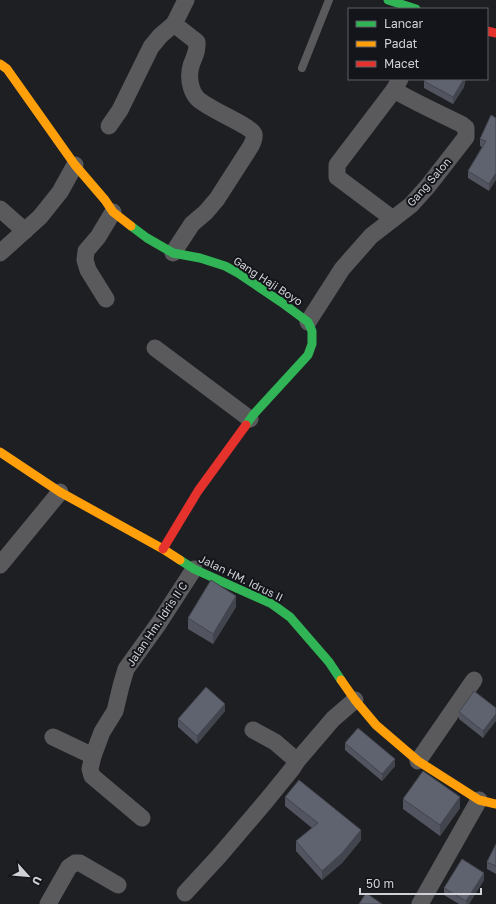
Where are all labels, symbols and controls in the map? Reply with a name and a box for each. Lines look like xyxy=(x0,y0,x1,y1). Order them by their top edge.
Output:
legend xyxy=(348,8,488,80)
text: Lancar xyxy=(384,16,423,31)
text: Padat xyxy=(384,36,418,51)
text: Macet xyxy=(384,56,420,71)
street label: Gang Salon xyxy=(404,155,453,209)
street label: Gang Haji Boyo xyxy=(231,253,306,308)
street label: Jalan HM. Idrus II xyxy=(197,552,285,604)
street label: Jalan Hm. Idris II C xyxy=(124,579,190,668)
north arrow xyxy=(8,856,48,896)
scale bar xyxy=(360,870,481,896)
text: U xyxy=(30,874,45,887)
text: 50 m xyxy=(366,876,394,891)

